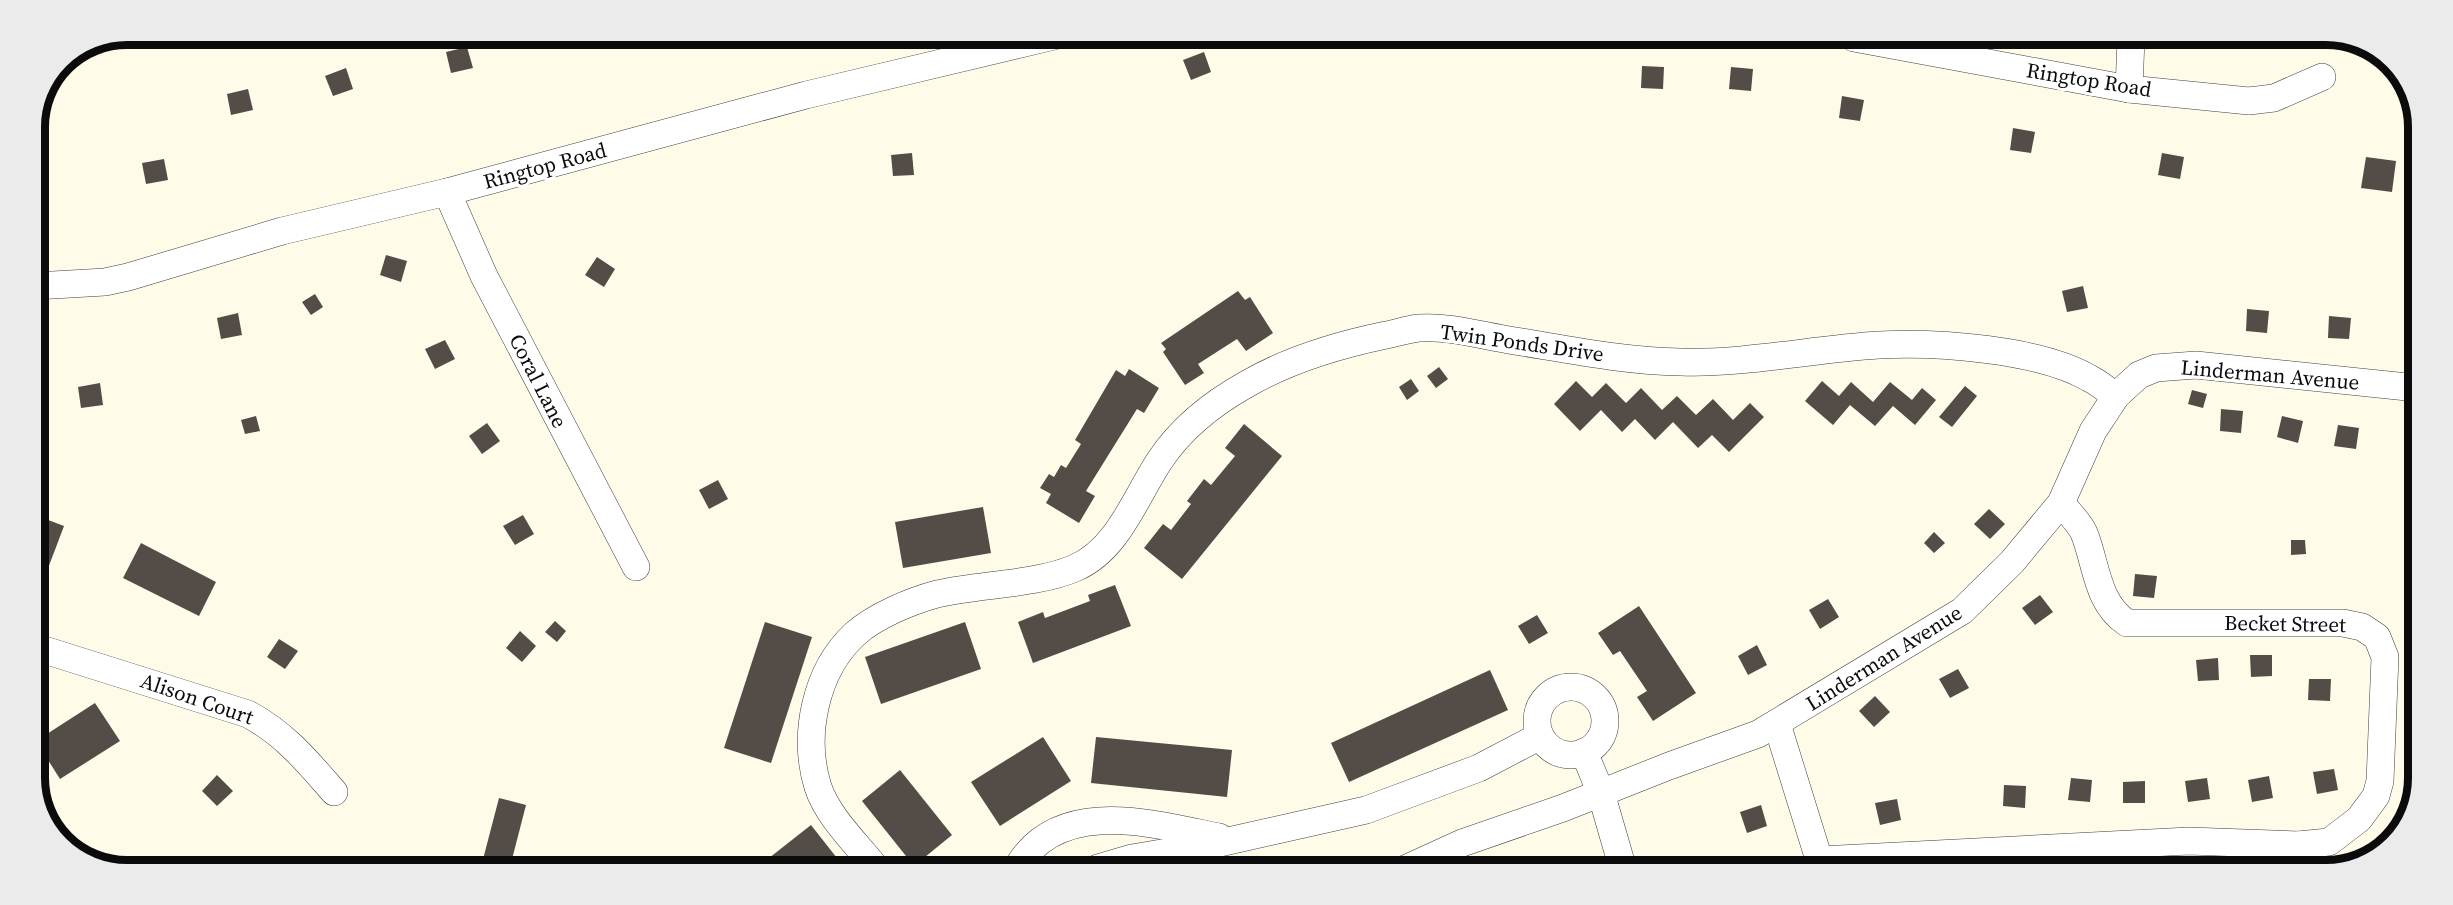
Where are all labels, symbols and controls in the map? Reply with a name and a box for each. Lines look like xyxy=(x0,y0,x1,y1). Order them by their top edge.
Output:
street label: Ringtop Road xyxy=(2024,55,2154,104)
street label: Ringtop Road xyxy=(480,135,610,196)
street label: Twin Ponds Drive xyxy=(1439,317,1606,368)
street label: Coral Lane xyxy=(502,329,574,433)
street label: Linderman Avenue xyxy=(2180,352,2361,397)
street label: Linderman Avenue xyxy=(1800,598,1967,717)
street label: Becket Street xyxy=(2224,608,2346,639)
street label: Alison Court xyxy=(137,666,258,731)

